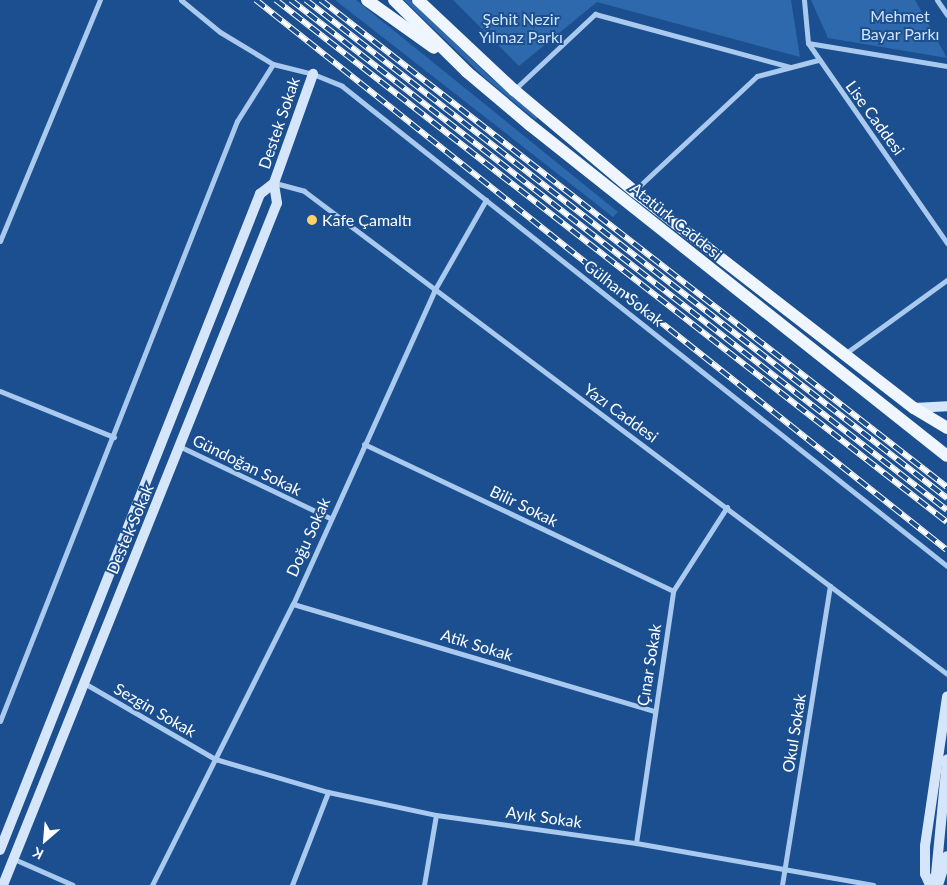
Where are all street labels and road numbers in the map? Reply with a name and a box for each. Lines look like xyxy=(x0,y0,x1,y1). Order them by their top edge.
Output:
street label: Destek Sokak xyxy=(254,75,304,171)
street label: Lise Caddesi xyxy=(842,77,908,159)
street label: Atatürk Caddesi xyxy=(626,178,726,264)
street label: Gülhan Sokak xyxy=(580,256,668,330)
street label: Yazı Caddesi xyxy=(580,380,662,446)
street label: Gündoğan Sokak xyxy=(189,430,305,500)
street label: Destek Sokak xyxy=(102,481,158,577)
street label: Bilir Sokak xyxy=(487,481,561,531)
street label: Doğu Sokak xyxy=(282,495,334,579)
street label: Çınar Sokak xyxy=(633,622,665,708)
street label: Atik Sokak xyxy=(439,625,515,665)
street label: Sezgin Sokak xyxy=(111,679,199,741)
street label: Okul Sokak xyxy=(778,692,810,774)
street label: Ayık Sokak xyxy=(505,802,583,832)

